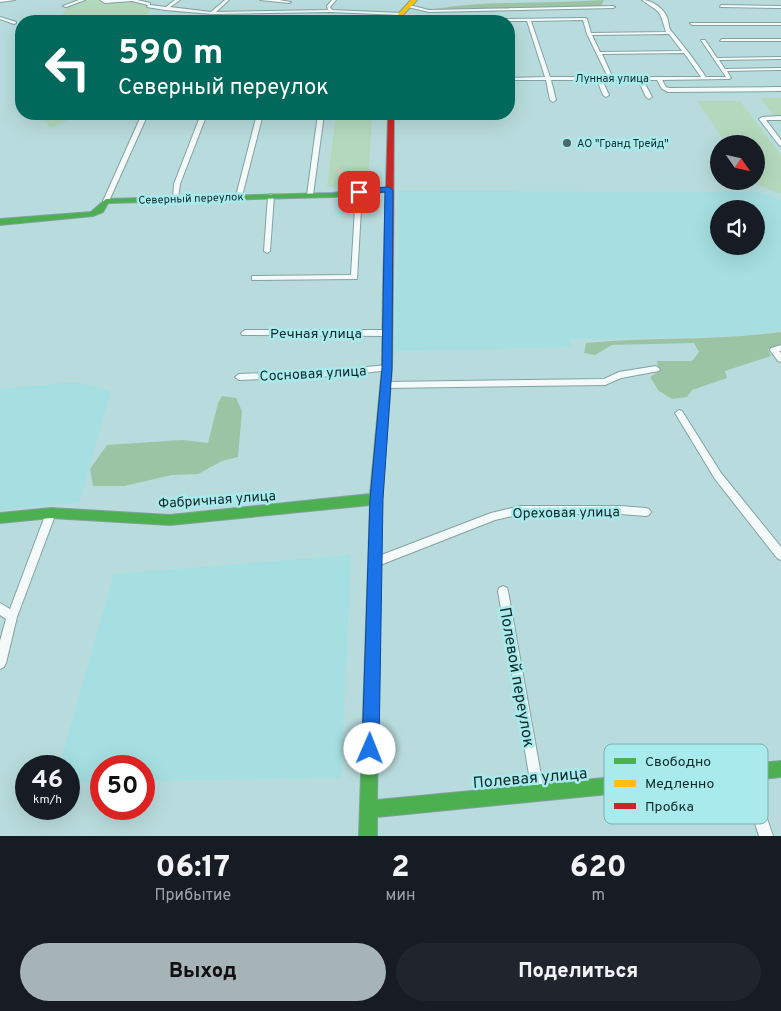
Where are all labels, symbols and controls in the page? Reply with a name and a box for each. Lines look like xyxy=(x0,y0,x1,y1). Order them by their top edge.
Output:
text: 590 m xyxy=(118,32,223,76)
icon: left xyxy=(35,35,100,100)
street label: Лунная улица xyxy=(575,72,649,86)
text: Северный переулок xyxy=(118,75,329,102)
north arrow xyxy=(710,135,765,190)
map controls xyxy=(710,135,765,255)
marker: АО "Гранд Трейд" xyxy=(561,137,573,149)
place label: АО "Гранд Трейд" xyxy=(577,137,669,151)
pin xyxy=(338,171,380,213)
icon: arrive xyxy=(345,178,373,206)
street label: Северный переулок xyxy=(138,190,244,208)
button: sound xyxy=(710,200,765,255)
street label: Речная улица xyxy=(270,326,362,343)
street label: Сосновая улица xyxy=(259,363,367,386)
street label: Фабричная улица xyxy=(158,488,276,513)
street label: Ореховая улица xyxy=(512,504,620,523)
street label: Полевой переулок xyxy=(494,606,538,749)
position arrow xyxy=(343,722,395,774)
legend xyxy=(604,744,768,824)
text: Свободно xyxy=(645,754,711,771)
speed limit sign: 50 xyxy=(90,755,155,820)
street label: Полевая улица xyxy=(472,764,588,794)
text: 46 xyxy=(32,765,63,797)
text: Медленно xyxy=(645,776,714,793)
text: km/h xyxy=(33,792,62,808)
text: Пробка xyxy=(645,799,694,816)
text: 06:17 xyxy=(156,850,230,887)
text: 2 xyxy=(391,850,410,887)
text: 620 xyxy=(570,850,627,887)
text: Прибытие xyxy=(154,886,231,906)
text: мин xyxy=(386,886,415,906)
text: m xyxy=(591,886,605,906)
button: Выход xyxy=(20,943,386,1001)
button: Поделиться xyxy=(396,943,761,1001)

